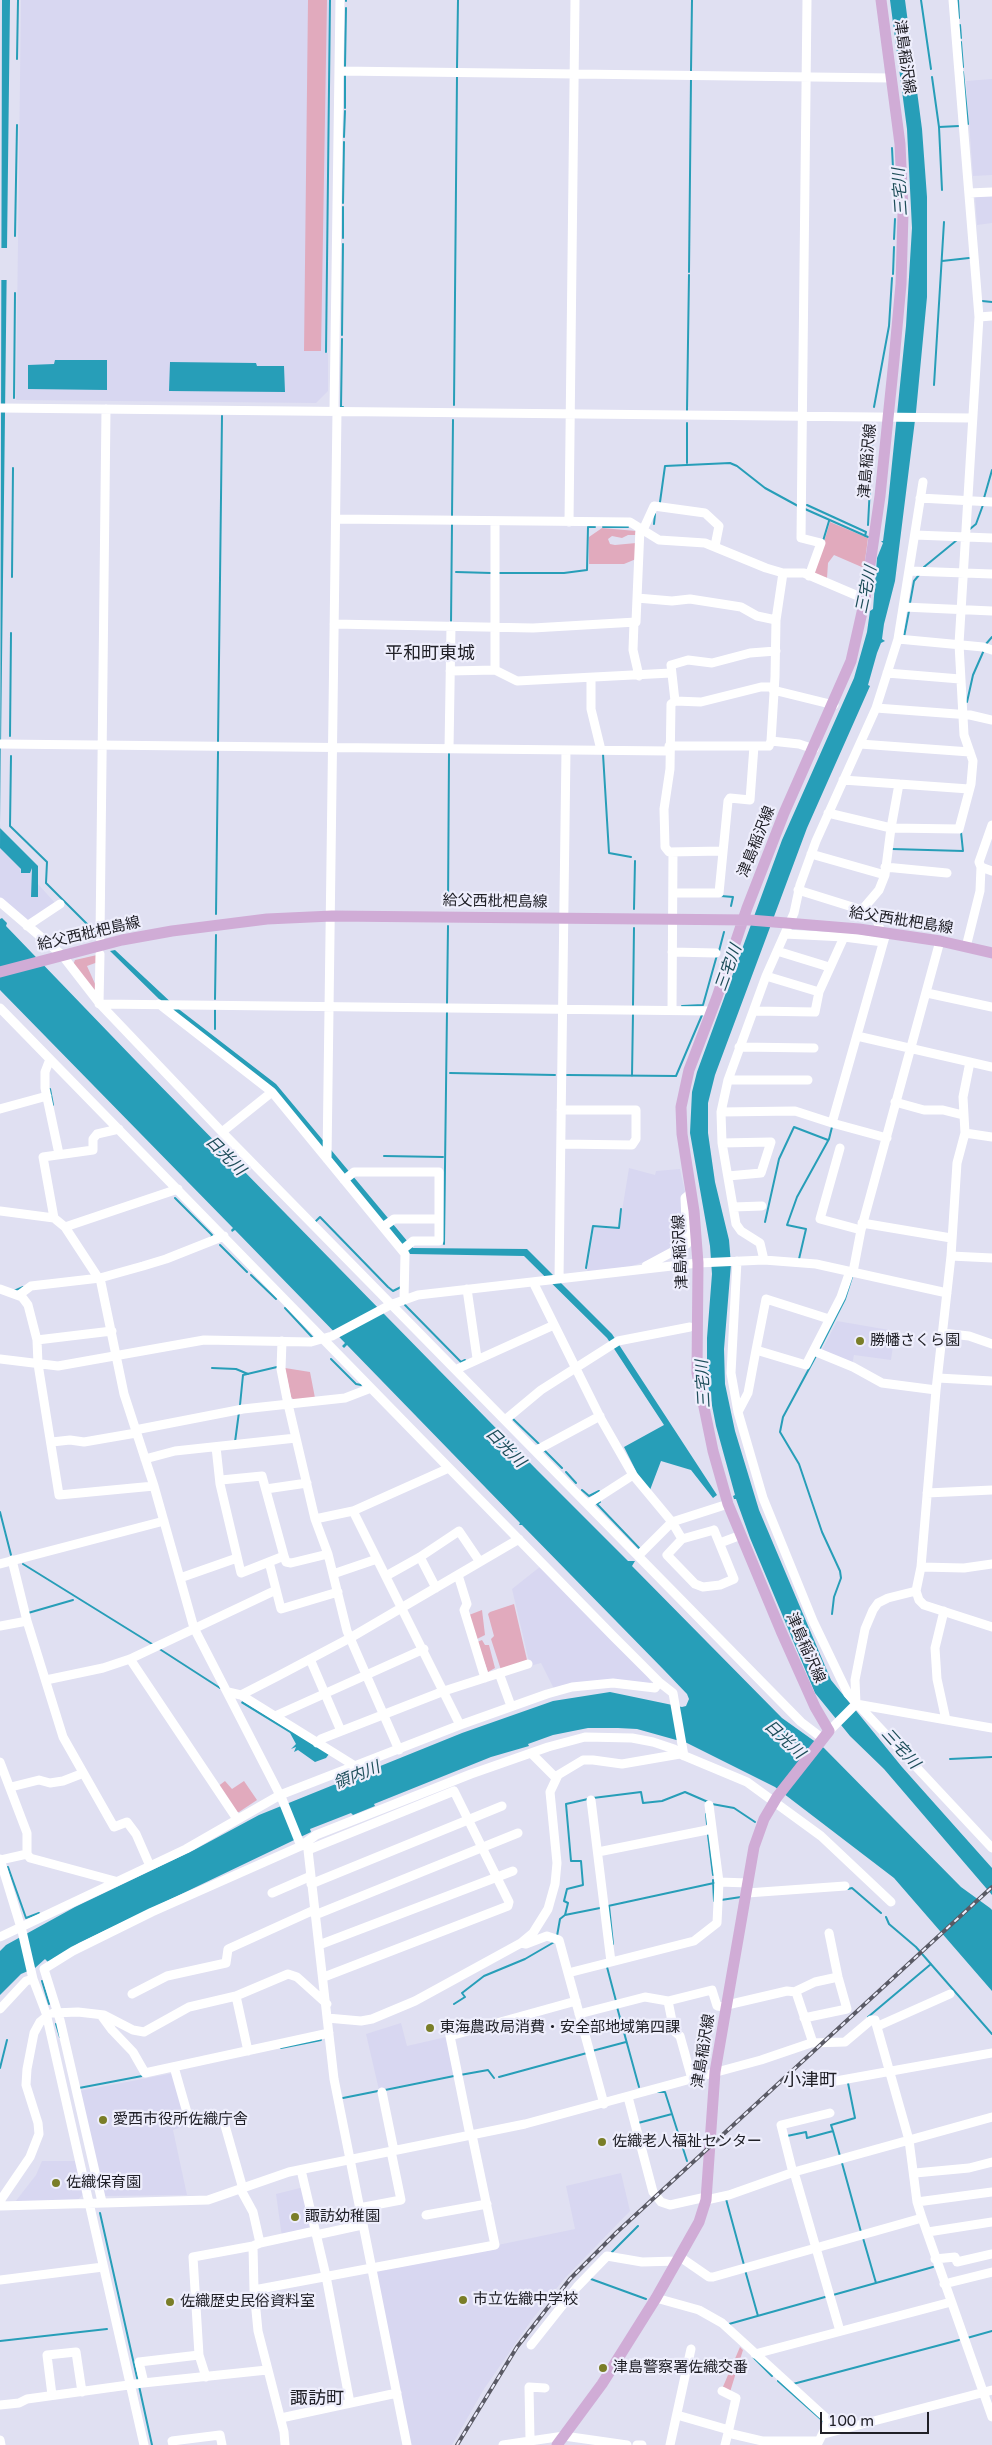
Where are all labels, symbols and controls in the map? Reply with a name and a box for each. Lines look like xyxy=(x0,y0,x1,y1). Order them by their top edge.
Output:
street label: 津島稲沢線 xyxy=(890,19,918,95)
water label: 三宅川 xyxy=(890,167,912,217)
street label: 津島稲沢線 xyxy=(856,423,880,499)
water label: 三宅川 xyxy=(853,565,881,615)
district label: 平和町東城 xyxy=(385,643,475,665)
street label: 津島稲沢線 xyxy=(735,804,779,880)
street label: 給父西枇杷島線 xyxy=(442,892,548,912)
street label: 給父西枇杷島線 xyxy=(848,904,954,938)
street label: 給父西枇杷島線 xyxy=(36,913,142,955)
water label: 三宅川 xyxy=(712,942,746,994)
water label: 日光川 xyxy=(201,1132,249,1180)
street label: 津島稲沢線 xyxy=(670,1214,692,1290)
place label: 勝幡さくら園 xyxy=(870,1332,960,1350)
marker: 勝幡さくら園 xyxy=(854,1335,866,1347)
water label: 三宅川 xyxy=(693,1360,715,1408)
water label: 日光川 xyxy=(481,1424,529,1472)
street label: 津島稲沢線 xyxy=(782,1610,828,1686)
water label: 日光川 xyxy=(760,1717,808,1763)
water label: 三宅川 xyxy=(877,1725,923,1773)
water label: 領内川 xyxy=(331,1758,383,1794)
street label: 津島稲沢線 xyxy=(689,2013,719,2089)
place label: 東海農政局消費・安全部地域第四課 xyxy=(440,2019,680,2037)
marker: 東海農政局消費・安全部地域第四課 xyxy=(424,2022,436,2034)
district label: 小津町 xyxy=(783,2070,837,2092)
place label: 愛西市役所佐織庁舎 xyxy=(113,2111,248,2129)
marker: 愛西市役所佐織庁舎 xyxy=(97,2114,109,2126)
place label: 佐織老人福祉センター xyxy=(612,2133,762,2151)
marker: 佐織老人福祉センター xyxy=(596,2136,608,2148)
place label: 佐織保育園 xyxy=(66,2174,141,2192)
marker: 佐織保育園 xyxy=(50,2177,62,2189)
place label: 諏訪幼稚園 xyxy=(305,2208,380,2226)
marker: 諏訪幼稚園 xyxy=(289,2211,301,2223)
place label: 市立佐織中学校 xyxy=(473,2291,578,2309)
place label: 佐織歴史民俗資料室 xyxy=(180,2293,315,2311)
marker: 市立佐織中学校 xyxy=(457,2294,469,2306)
marker: 佐織歴史民俗資料室 xyxy=(164,2296,176,2308)
place label: 津島警察署佐織交番 xyxy=(613,2359,748,2377)
marker: 津島警察署佐織交番 xyxy=(597,2362,609,2374)
district label: 諏訪町 xyxy=(290,2388,344,2410)
scale bar xyxy=(822,2402,931,2434)
text: 100 m xyxy=(828,2412,874,2430)

